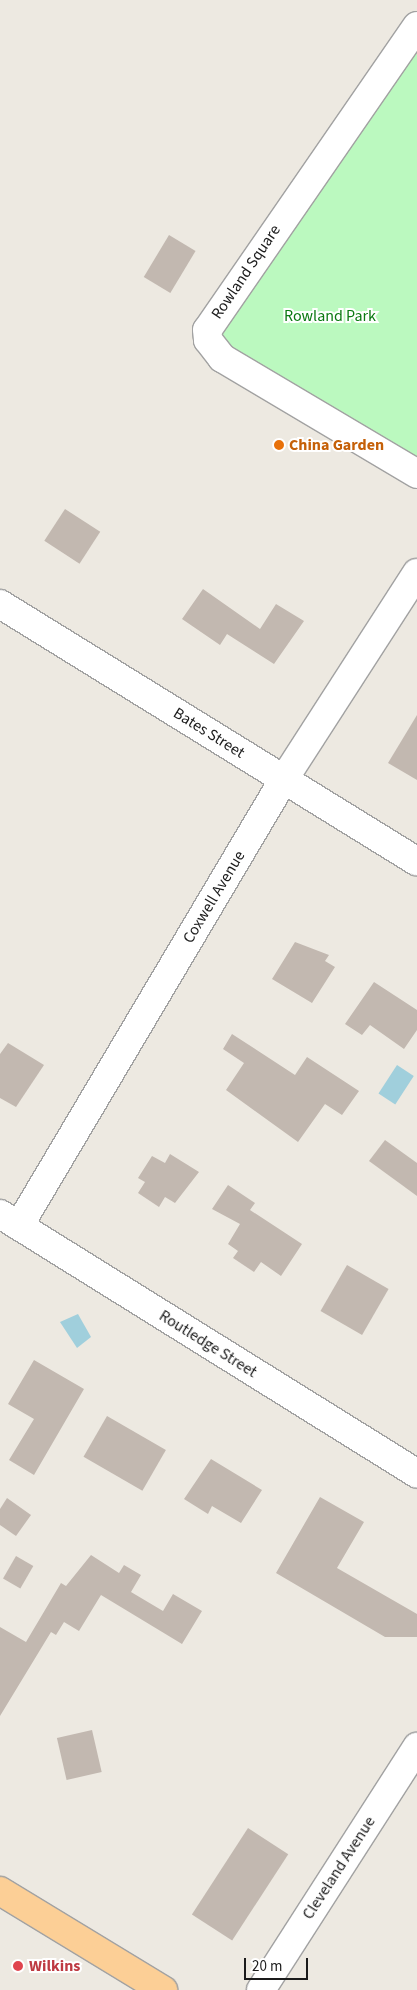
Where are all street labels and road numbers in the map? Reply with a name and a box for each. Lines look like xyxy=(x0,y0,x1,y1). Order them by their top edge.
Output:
street label: Rowland Square xyxy=(207,221,285,323)
street label: Bates Street xyxy=(170,704,248,762)
street label: Coxwell Avenue xyxy=(179,847,249,947)
street label: Routledge Street xyxy=(156,1306,260,1382)
street label: Cleveland Avenue xyxy=(299,1813,379,1923)

